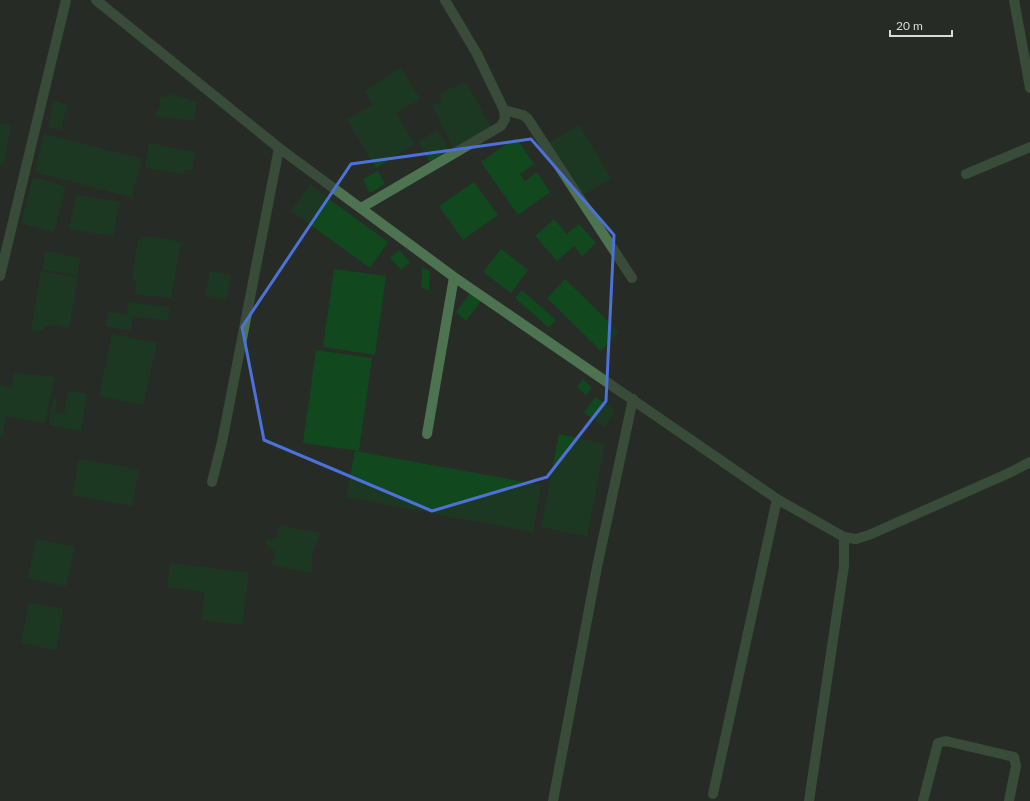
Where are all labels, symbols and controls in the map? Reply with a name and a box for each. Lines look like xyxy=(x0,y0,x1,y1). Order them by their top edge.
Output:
scale bar xyxy=(890,12,952,38)
text: 20 m xyxy=(896,18,923,33)

